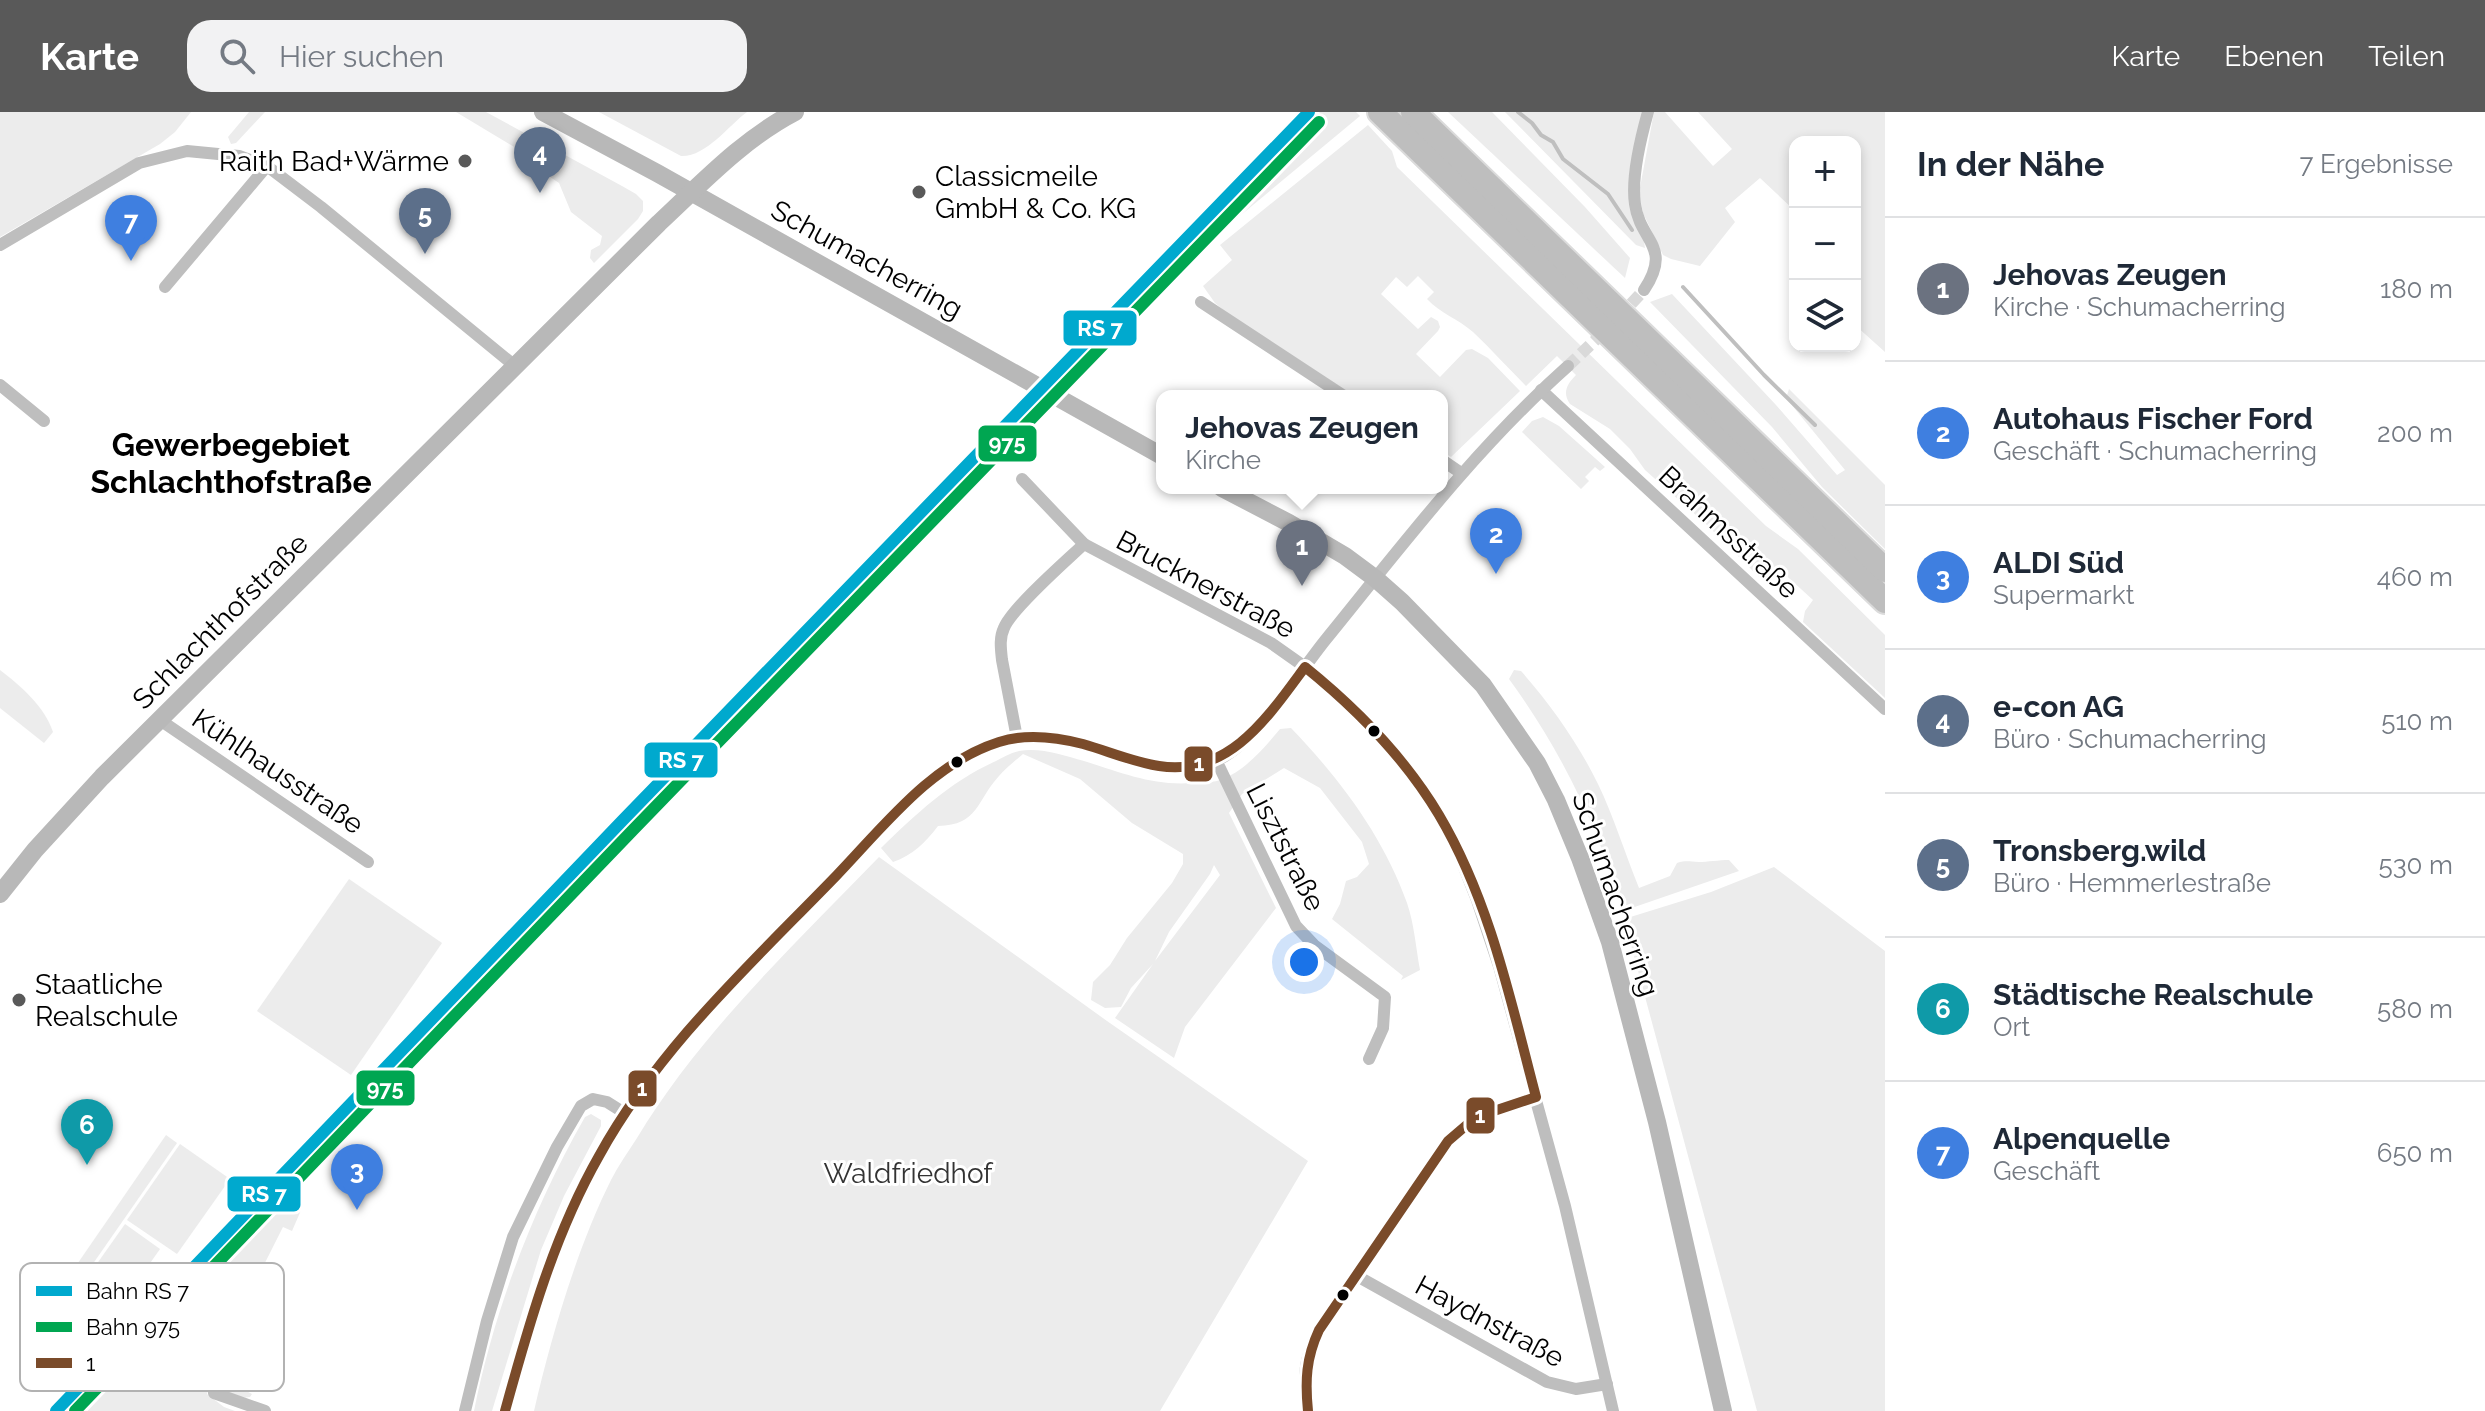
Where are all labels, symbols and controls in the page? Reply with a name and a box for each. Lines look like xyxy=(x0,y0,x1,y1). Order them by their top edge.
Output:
search box xyxy=(187,20,747,92)
text: Karte xyxy=(40,34,139,79)
icon: search xyxy=(215,34,259,78)
text: Hier suchen xyxy=(279,39,444,74)
text: Karte xyxy=(2112,40,2180,73)
text: Ebenen xyxy=(2224,40,2324,73)
text: Teilen xyxy=(2368,40,2445,73)
pin: 4 xyxy=(514,127,566,193)
map controls xyxy=(1789,136,1861,352)
button: + xyxy=(1789,136,1861,208)
text: In der Nähe xyxy=(1917,144,2104,184)
place label: Raith Bad+Wärme xyxy=(219,145,449,178)
text: 7 Ergebnisse xyxy=(2299,149,2453,179)
marker: Raith Bad+Wärme xyxy=(456,152,474,170)
place label: Classicmeile GmbH & Co. KG xyxy=(935,160,1136,225)
marker: Classicmeile GmbH & Co. KG xyxy=(910,183,928,201)
pin: 5 xyxy=(399,188,451,254)
street label: Schumacherring xyxy=(765,193,968,326)
pin: 7 xyxy=(105,195,157,261)
button: − xyxy=(1789,208,1861,280)
text: Jehovas Zeugen xyxy=(1993,257,2227,292)
text: 1 xyxy=(1937,274,1949,304)
text: 180 m xyxy=(2380,274,2453,304)
button: layers xyxy=(1789,280,1861,352)
text: Kirche · Schumacherring xyxy=(1993,292,2286,322)
line badge: RS 7 xyxy=(1062,309,1138,347)
text: RS 7 xyxy=(1077,315,1124,341)
popup xyxy=(1156,390,1448,494)
text: Autohaus Fischer Ford xyxy=(1993,401,2313,436)
text: Jehovas Zeugen xyxy=(1185,410,1419,445)
text: 2 xyxy=(1936,418,1950,448)
text: 200 m xyxy=(2377,418,2453,448)
line badge: 975 xyxy=(977,424,1038,463)
district label: Gewerbegebiet Schlachthofstraße xyxy=(90,426,372,500)
text: 975 xyxy=(988,430,1026,456)
text: Geschäft · Schumacherring xyxy=(1993,436,2317,466)
text: Kirche xyxy=(1185,445,1261,475)
street label: Brahmsstraße xyxy=(1652,459,1805,605)
pin: 2 xyxy=(1470,508,1522,574)
pin: 1 xyxy=(1276,520,1328,586)
street label: Brucknerstraße xyxy=(1111,523,1301,645)
street label: Schlachthofstraße xyxy=(126,527,315,716)
text: ALDI Süd xyxy=(1993,545,2124,580)
text: 3 xyxy=(1936,562,1950,592)
text: 460 m xyxy=(2377,562,2453,592)
text: Supermarkt xyxy=(1993,580,2134,610)
text: e-con AG xyxy=(1993,689,2124,724)
street label: Kühlhausstraße xyxy=(186,702,370,841)
text: 4 xyxy=(1936,706,1950,736)
text: 510 m xyxy=(2381,706,2453,736)
unlabelled marker xyxy=(1366,723,1382,739)
text: Büro · Schumacherring xyxy=(1993,724,2267,754)
line badge: RS 7 xyxy=(643,741,719,779)
line badge: 1 xyxy=(1183,745,1214,783)
text: RS 7 xyxy=(658,747,705,773)
text: 1 xyxy=(1194,750,1205,776)
unlabelled marker xyxy=(949,754,965,770)
street label: Lisztstraße xyxy=(1239,778,1332,917)
street label: Schumacherring xyxy=(1565,788,1666,1001)
text: Tronsberg.wild xyxy=(1993,833,2206,868)
text: 5 xyxy=(1936,850,1950,880)
text: 530 m xyxy=(2379,850,2453,880)
text: Büro · Hemmerlestraße xyxy=(1993,868,2271,898)
your location xyxy=(1284,942,1324,982)
place label: Staatliche Realschule xyxy=(35,968,178,1033)
text: Städtische Realschule xyxy=(1993,977,2313,1012)
marker: Staatliche Realschule xyxy=(10,991,28,1009)
text: 6 xyxy=(1935,994,1951,1024)
text: 580 m xyxy=(2377,994,2453,1024)
text: Ort xyxy=(1993,1012,2030,1042)
line badge: 975 xyxy=(355,1069,416,1107)
line badge: 1 xyxy=(627,1069,658,1108)
text: 975 xyxy=(366,1075,404,1101)
text: 1 xyxy=(637,1075,648,1101)
line badge: 1 xyxy=(1465,1096,1496,1135)
pin: 6 xyxy=(61,1099,113,1165)
text: 1 xyxy=(1475,1102,1486,1128)
text: Alpenquelle xyxy=(1993,1121,2170,1156)
text: 7 xyxy=(1936,1138,1950,1168)
text: 650 m xyxy=(2377,1138,2453,1168)
pin: 3 xyxy=(331,1144,383,1210)
text: Geschäft xyxy=(1993,1156,2100,1186)
park label: Waldfriedhof xyxy=(823,1157,994,1190)
line badge: RS 7 xyxy=(226,1175,302,1213)
text: RS 7 xyxy=(241,1181,288,1207)
legend xyxy=(20,1263,284,1391)
street label: Haydnstraße xyxy=(1410,1268,1570,1374)
text: Bahn RS 7 xyxy=(86,1278,189,1304)
unlabelled marker xyxy=(1335,1287,1351,1303)
text: Bahn 975 xyxy=(86,1314,180,1340)
text: 1 xyxy=(86,1350,95,1376)

